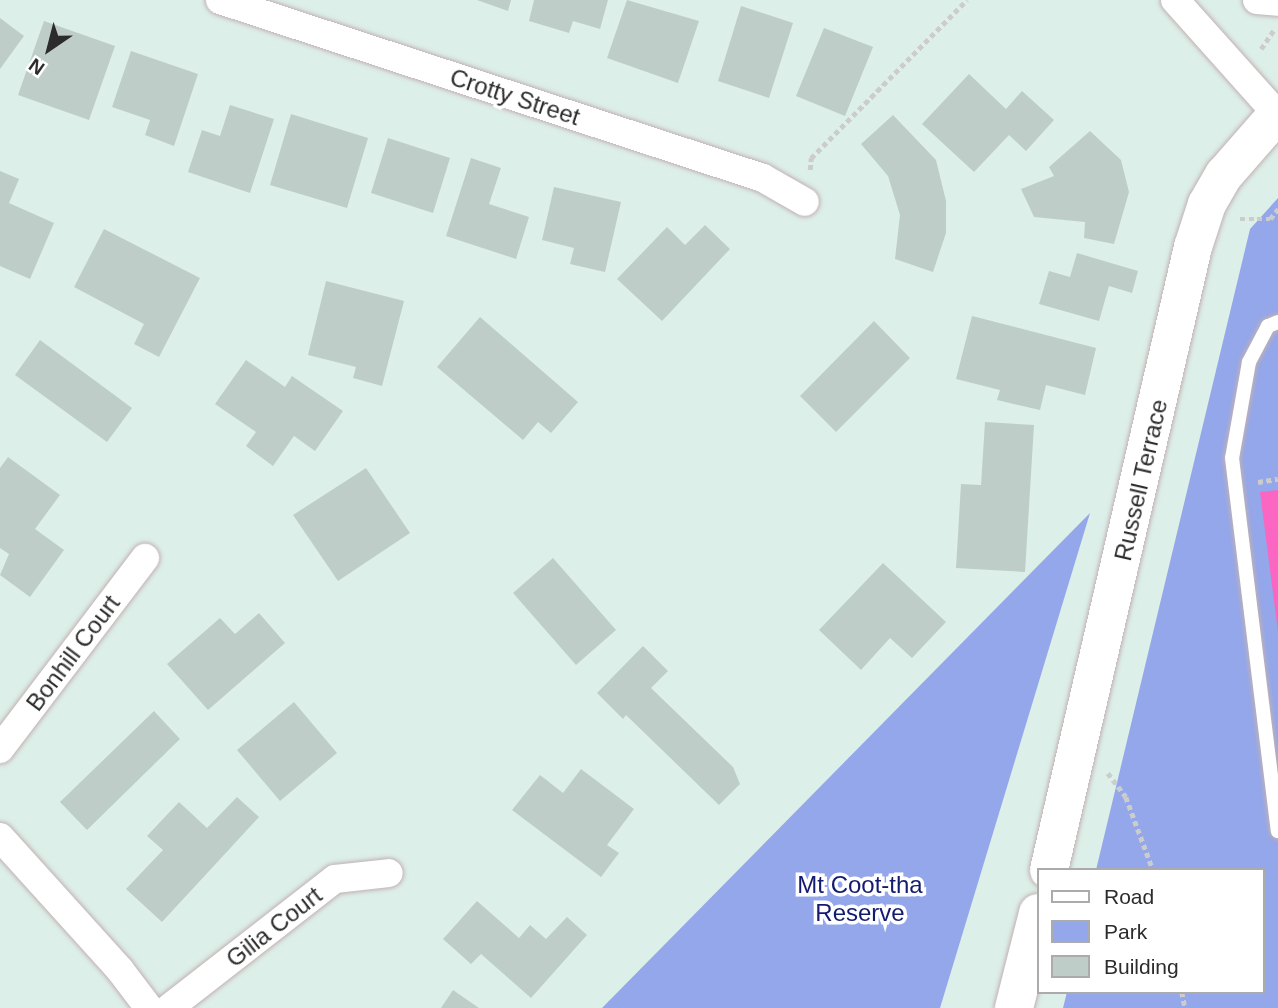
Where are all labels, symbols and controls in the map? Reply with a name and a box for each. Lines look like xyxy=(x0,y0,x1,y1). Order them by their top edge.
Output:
north arrow xyxy=(14,14,84,84)
text: N xyxy=(25,54,48,79)
street label: Crotty Street xyxy=(446,62,584,132)
street label: Russell Terrace xyxy=(1108,396,1174,564)
street label: Bonhill Court xyxy=(20,589,126,717)
legend xyxy=(1036,868,1264,994)
park label: Mt Coot-tha Reserve xyxy=(797,871,923,927)
street label: Gilia Court xyxy=(220,881,328,973)
text: Road xyxy=(1104,885,1154,908)
text: Park xyxy=(1104,920,1147,943)
text: Building xyxy=(1104,955,1179,978)

